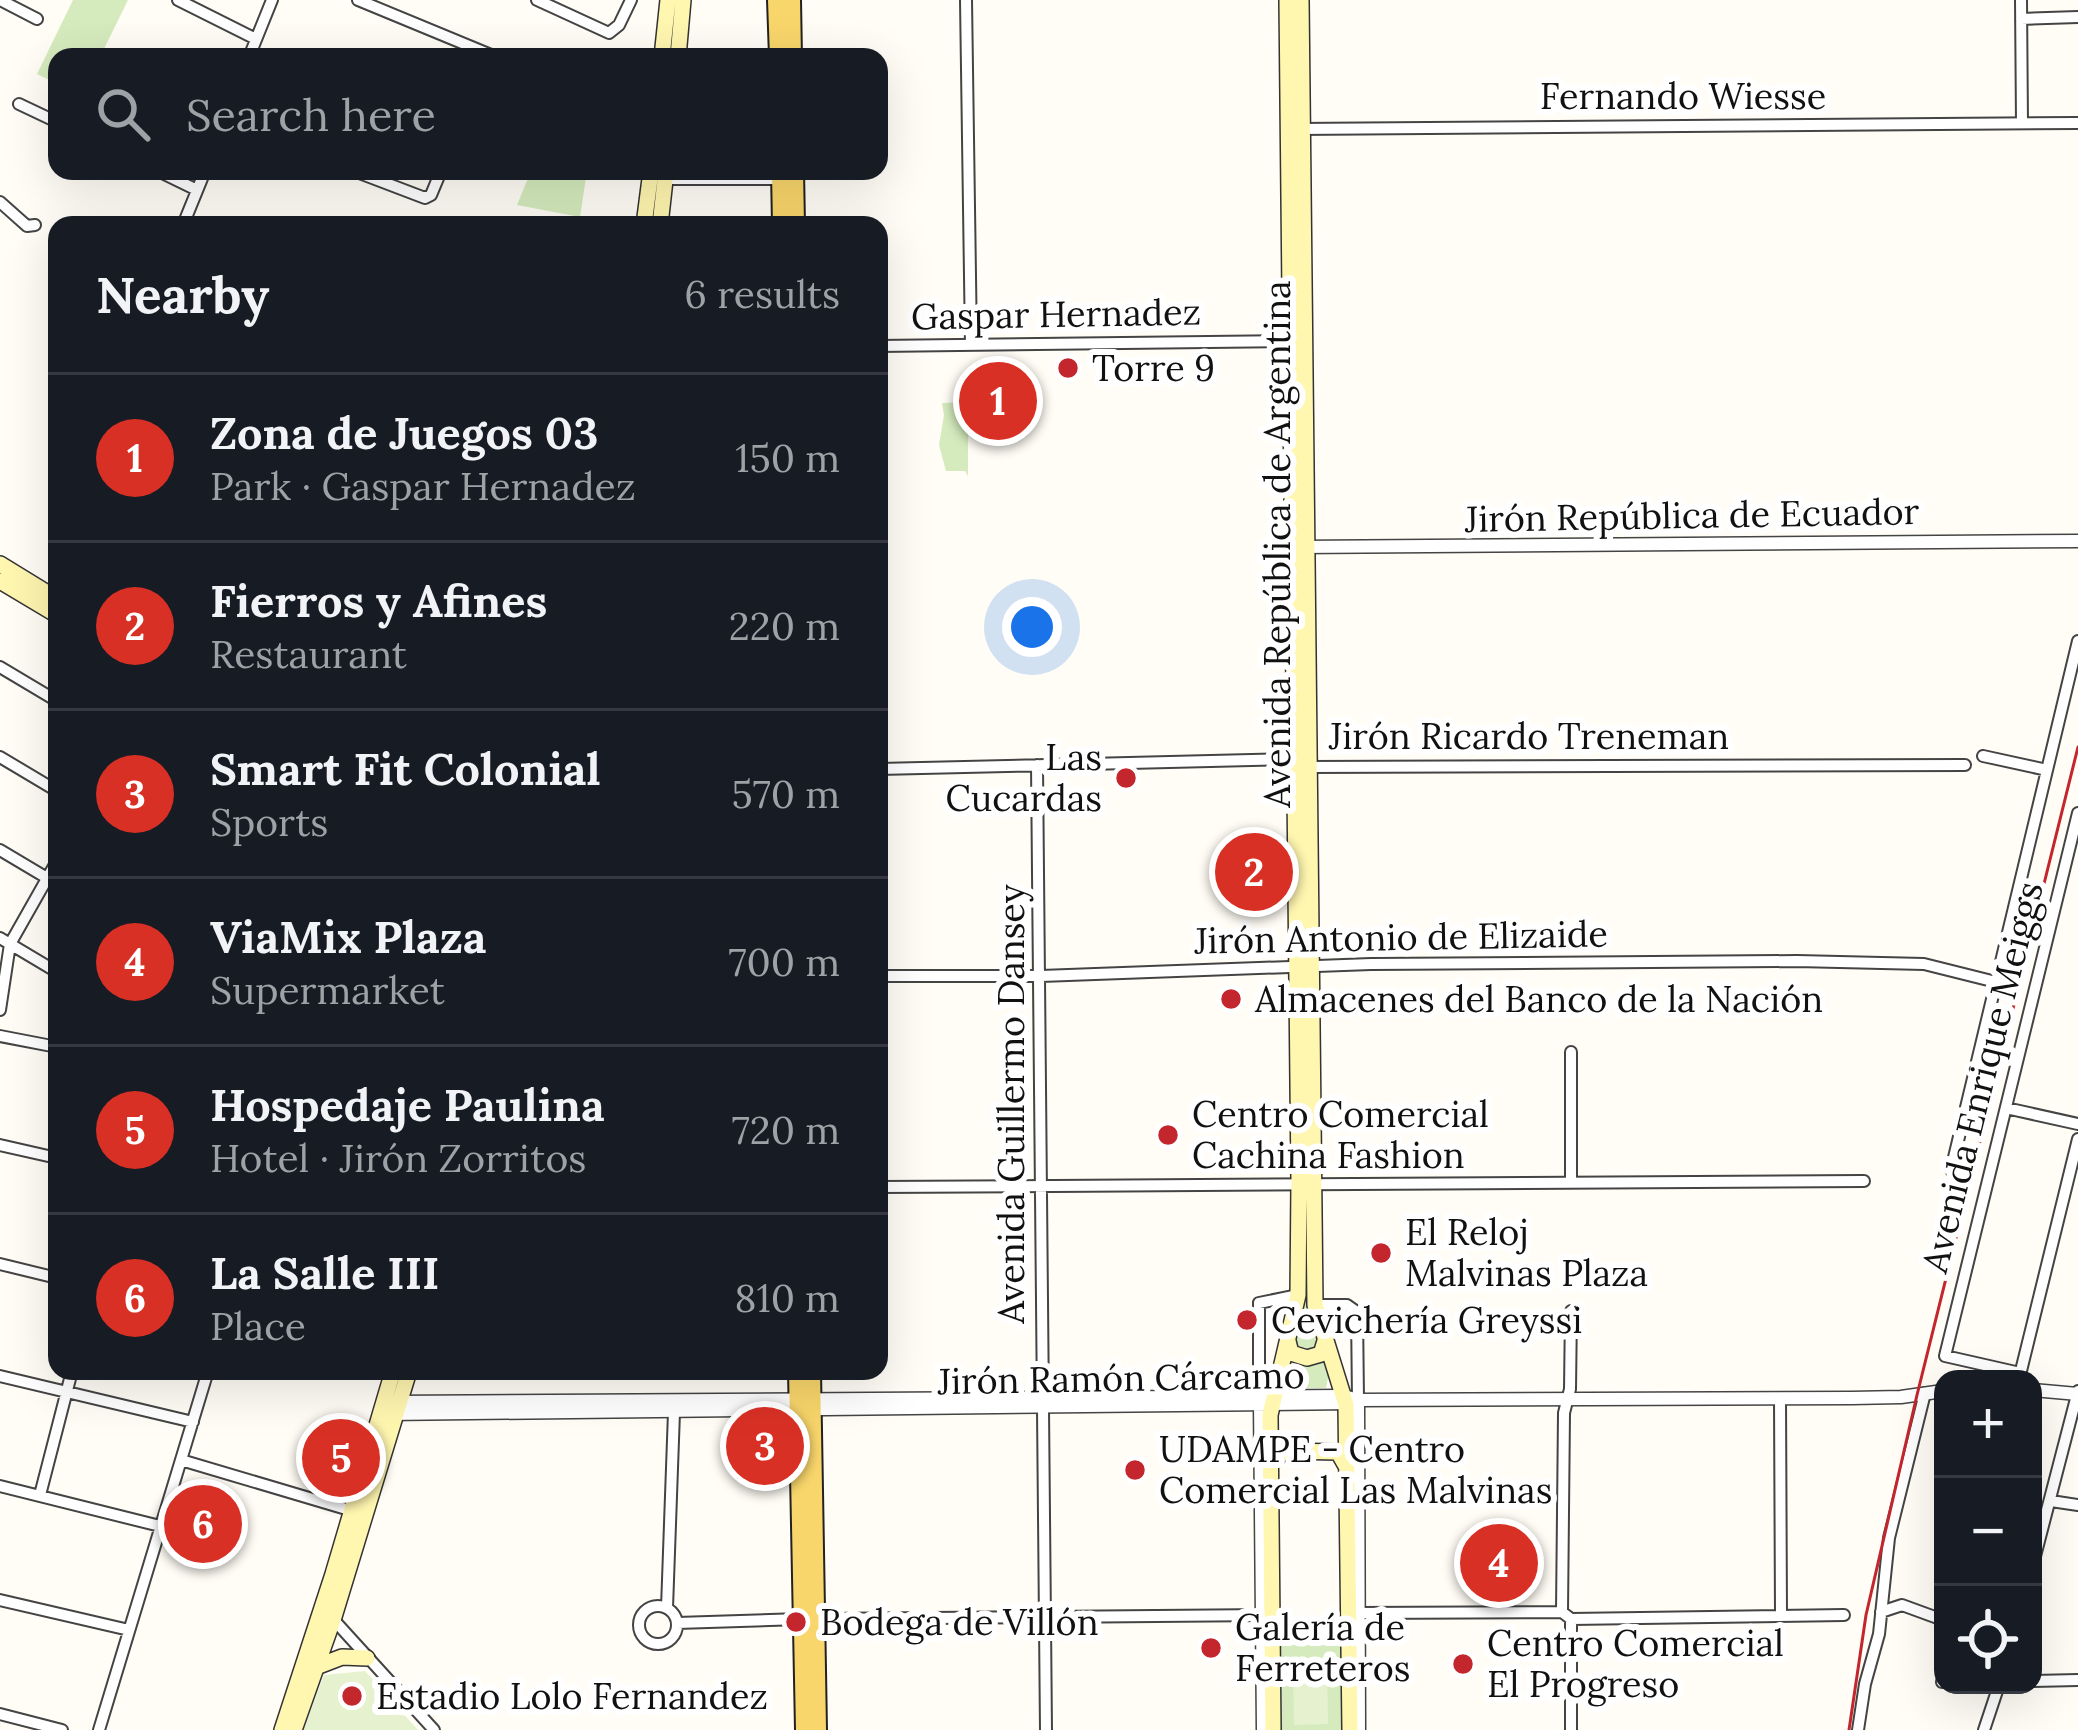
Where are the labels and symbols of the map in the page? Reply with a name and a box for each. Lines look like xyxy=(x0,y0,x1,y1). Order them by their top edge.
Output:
street label: Fernando Wiesse xyxy=(1540,73,1826,119)
street label: Avenida República de Argentina xyxy=(1254,280,1300,809)
street label: Gaspar Hernadez xyxy=(911,288,1201,340)
place label: Torre 9 xyxy=(1092,345,1215,391)
marker: Torre 9 xyxy=(1055,355,1081,381)
pin: 1 xyxy=(959,356,1037,446)
street label: Jirón República de Ecuador xyxy=(1463,488,1920,542)
your location xyxy=(1002,597,1062,657)
street label: Jirón Ricardo Treneman xyxy=(1328,713,1729,759)
place label: Las Cucardas xyxy=(946,734,1102,821)
marker: Las Cucardas xyxy=(1113,765,1139,791)
pin: 2 xyxy=(1215,827,1293,917)
street label: Avenida Enrique Meiggs xyxy=(1911,877,2053,1278)
street label: Avenida Guillermo Dansey xyxy=(988,884,1034,1325)
street label: Jirón Antonio de Elizaide xyxy=(1193,910,1608,964)
place label: Almacenes del Banco de la Nación xyxy=(1254,976,1823,1022)
marker: Almacenes del Banco de la Nación xyxy=(1218,986,1244,1012)
place label: Centro Comercial Cachina Fashion xyxy=(1192,1091,1489,1178)
marker: Centro Comercial Cachina Fashion xyxy=(1155,1122,1181,1148)
place label: El Reloj Malvinas Plaza xyxy=(1405,1209,1648,1296)
marker: El Reloj Malvinas Plaza xyxy=(1368,1240,1394,1266)
place label: Cevichería Greyssi xyxy=(1271,1297,1582,1343)
marker: Cevichería Greyssi xyxy=(1234,1307,1260,1333)
street label: Jirón Ramón Cárcamo xyxy=(936,1352,1305,1404)
pin: 3 xyxy=(726,1401,804,1491)
pin: 5 xyxy=(302,1413,380,1503)
place label: UDAMPE - Centro Comercial Las Malvinas xyxy=(1159,1426,1552,1513)
marker: UDAMPE - Centro Comercial Las Malvinas xyxy=(1122,1457,1148,1483)
pin: 6 xyxy=(164,1479,242,1569)
pin: 4 xyxy=(1460,1518,1538,1608)
place label: Bodega de Villón xyxy=(820,1599,1099,1645)
place label: Galería de Ferreteros xyxy=(1235,1604,1410,1691)
marker: Bodega de Villón xyxy=(783,1609,809,1635)
place label: Centro Comercial El Progreso xyxy=(1487,1620,1784,1707)
marker: Galería de Ferreteros xyxy=(1198,1635,1224,1661)
marker: Centro Comercial El Progreso xyxy=(1450,1651,1476,1677)
place label: Estadio Lolo Fernandez xyxy=(376,1673,768,1719)
marker: Estadio Lolo Fernandez xyxy=(339,1683,365,1709)

